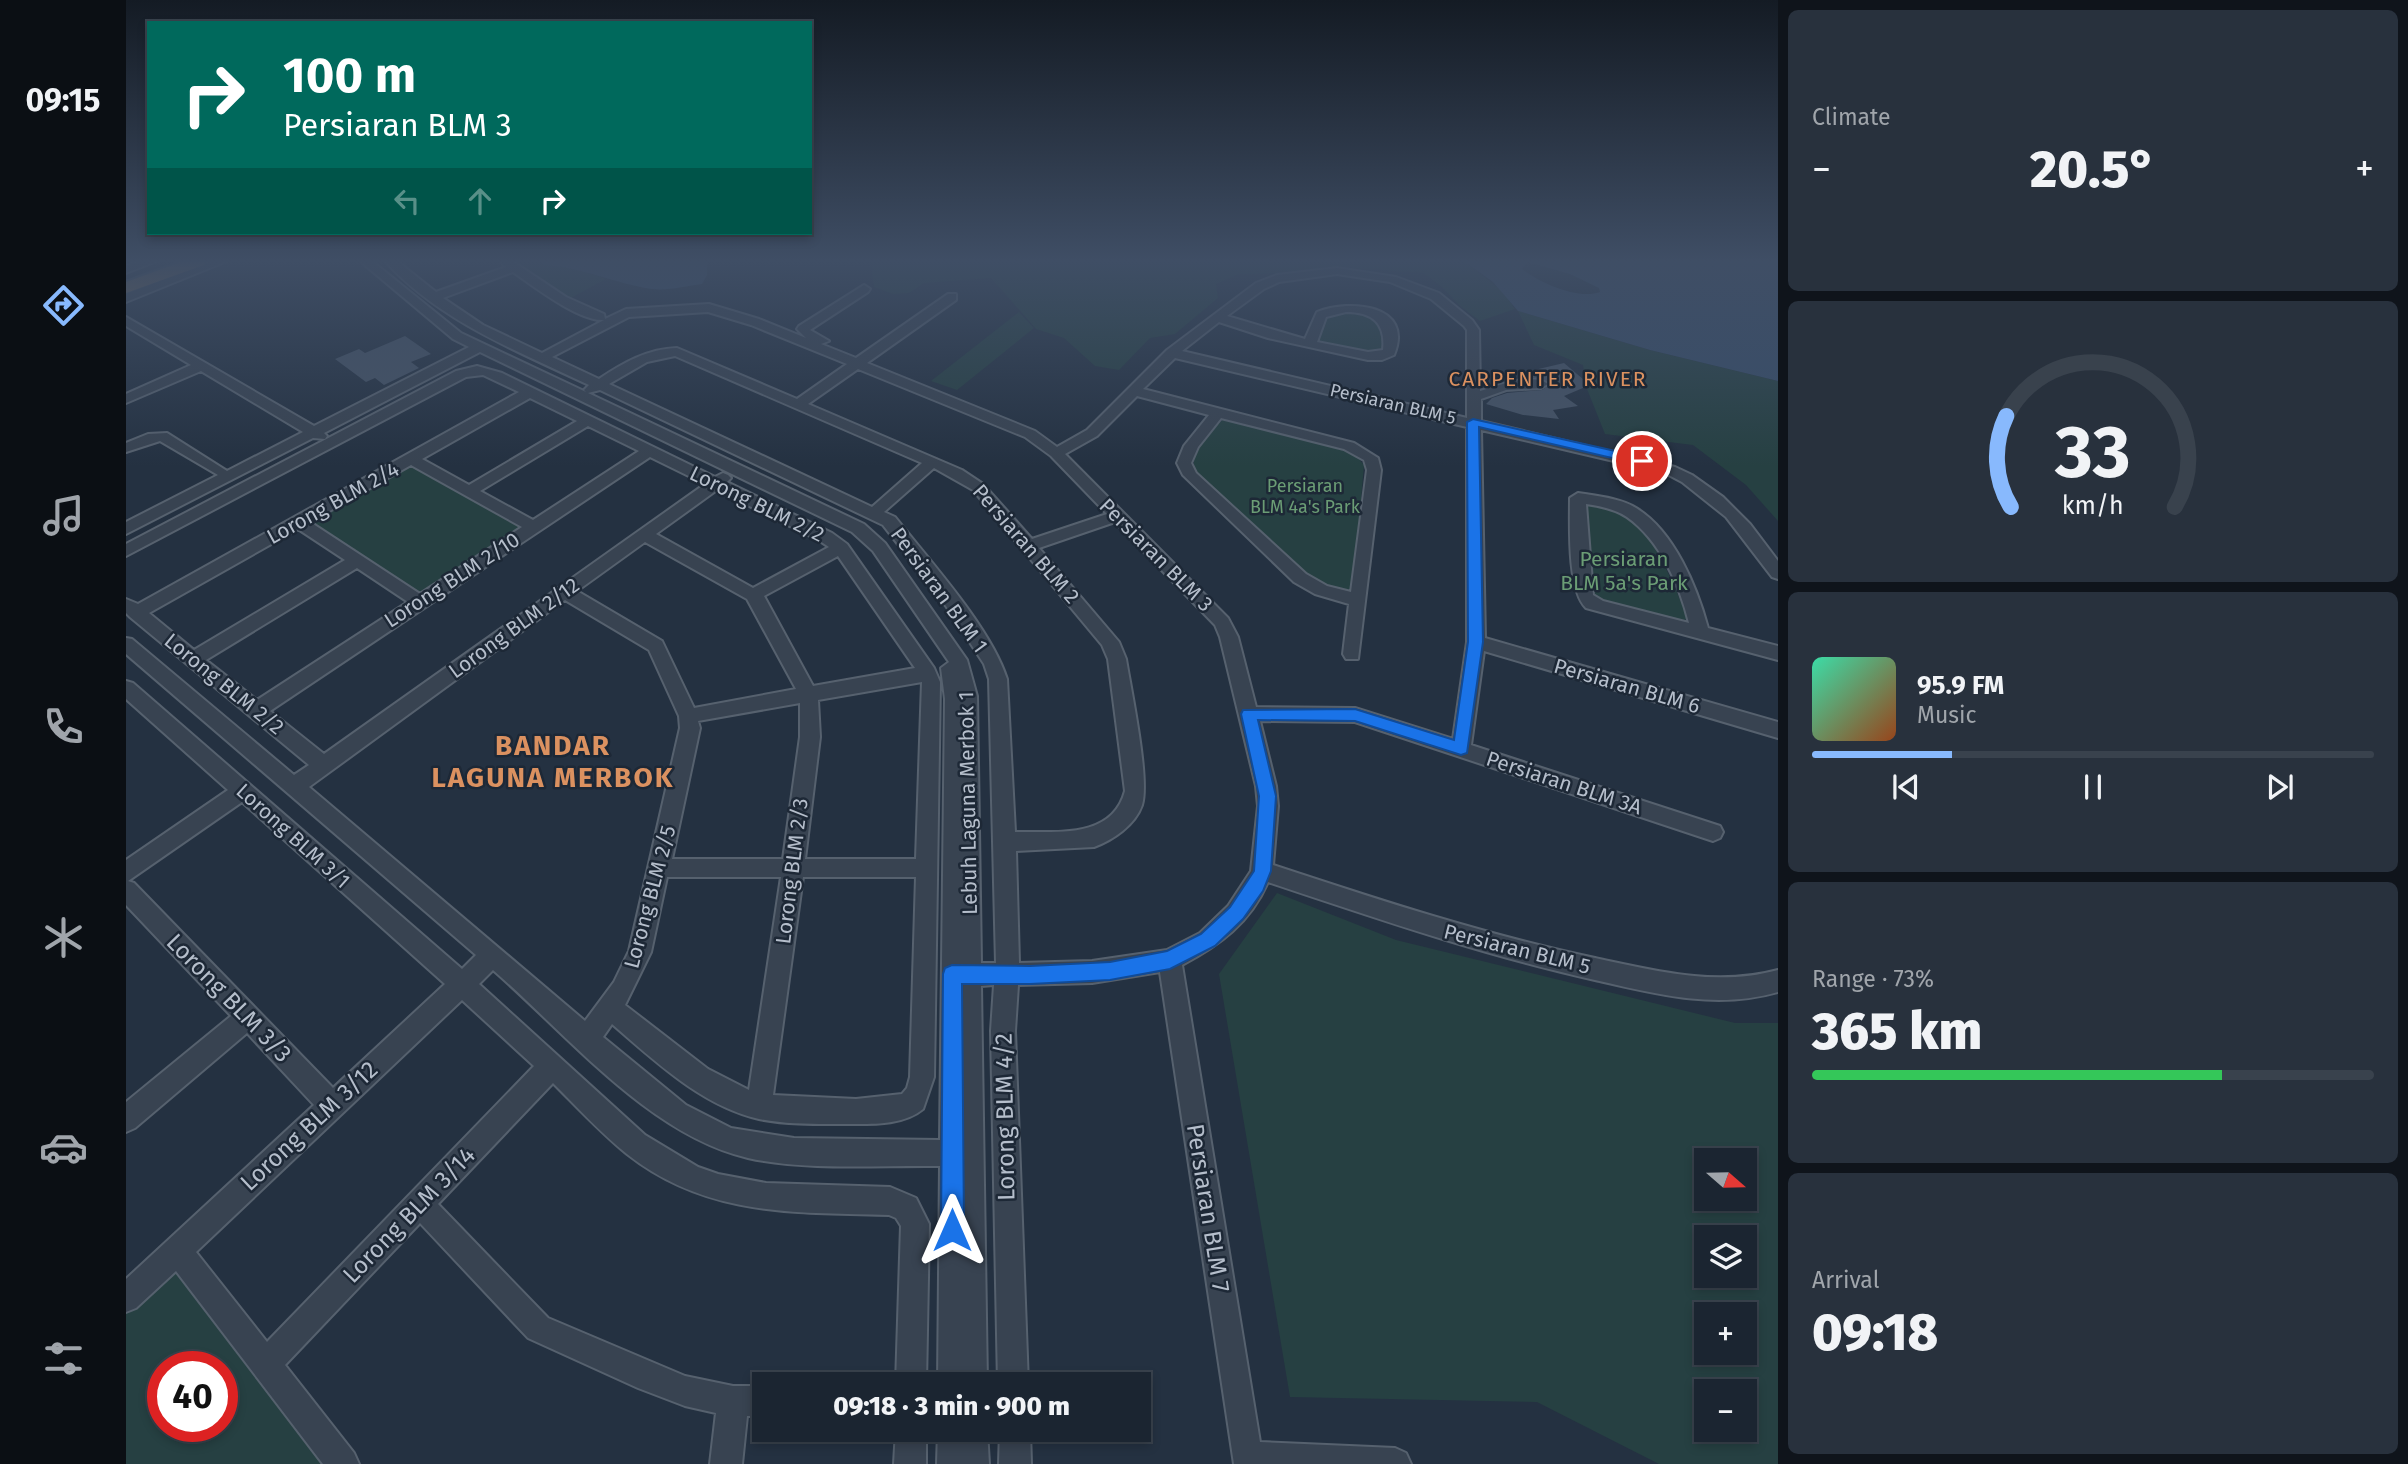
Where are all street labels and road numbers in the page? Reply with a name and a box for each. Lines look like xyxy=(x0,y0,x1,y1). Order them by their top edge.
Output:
street label: Persiaran BLM 5 xyxy=(1328,379,1458,429)
street label: Lorong BLM 2/4 xyxy=(262,456,404,550)
street label: Lorong BLM 2/2 xyxy=(685,460,829,548)
street label: Persiaran BLM 2 xyxy=(967,479,1085,609)
street label: Persiaran BLM 3 xyxy=(1094,493,1218,617)
street label: Persiaran BLM 1 xyxy=(885,522,993,658)
street label: Lorong BLM 2/10 xyxy=(379,526,525,634)
street label: Lorong BLM 2/12 xyxy=(444,572,584,684)
street label: Lorong BLM 2/2 xyxy=(159,628,289,740)
street label: Persiaran BLM 6 xyxy=(1551,653,1703,719)
street label: Lebuh Laguna Merbok 1 xyxy=(953,691,983,915)
street label: Persiaran BLM 3A xyxy=(1483,746,1645,820)
street label: Lorong BLM 3/1 xyxy=(231,778,355,894)
street label: Lorong BLM 2/3 xyxy=(770,797,814,945)
street label: Lorong BLM 2/5 xyxy=(618,823,682,971)
street label: Persiaran BLM 5 xyxy=(1441,918,1593,980)
street label: Lorong BLM 3/3 xyxy=(161,928,297,1068)
street label: Lorong BLM 4/2 xyxy=(990,1033,1020,1201)
street label: Lorong BLM 3/12 xyxy=(235,1055,383,1197)
street label: Persiaran BLM 7 xyxy=(1181,1122,1235,1294)
street label: Lorong BLM 3/14 xyxy=(337,1141,481,1289)

